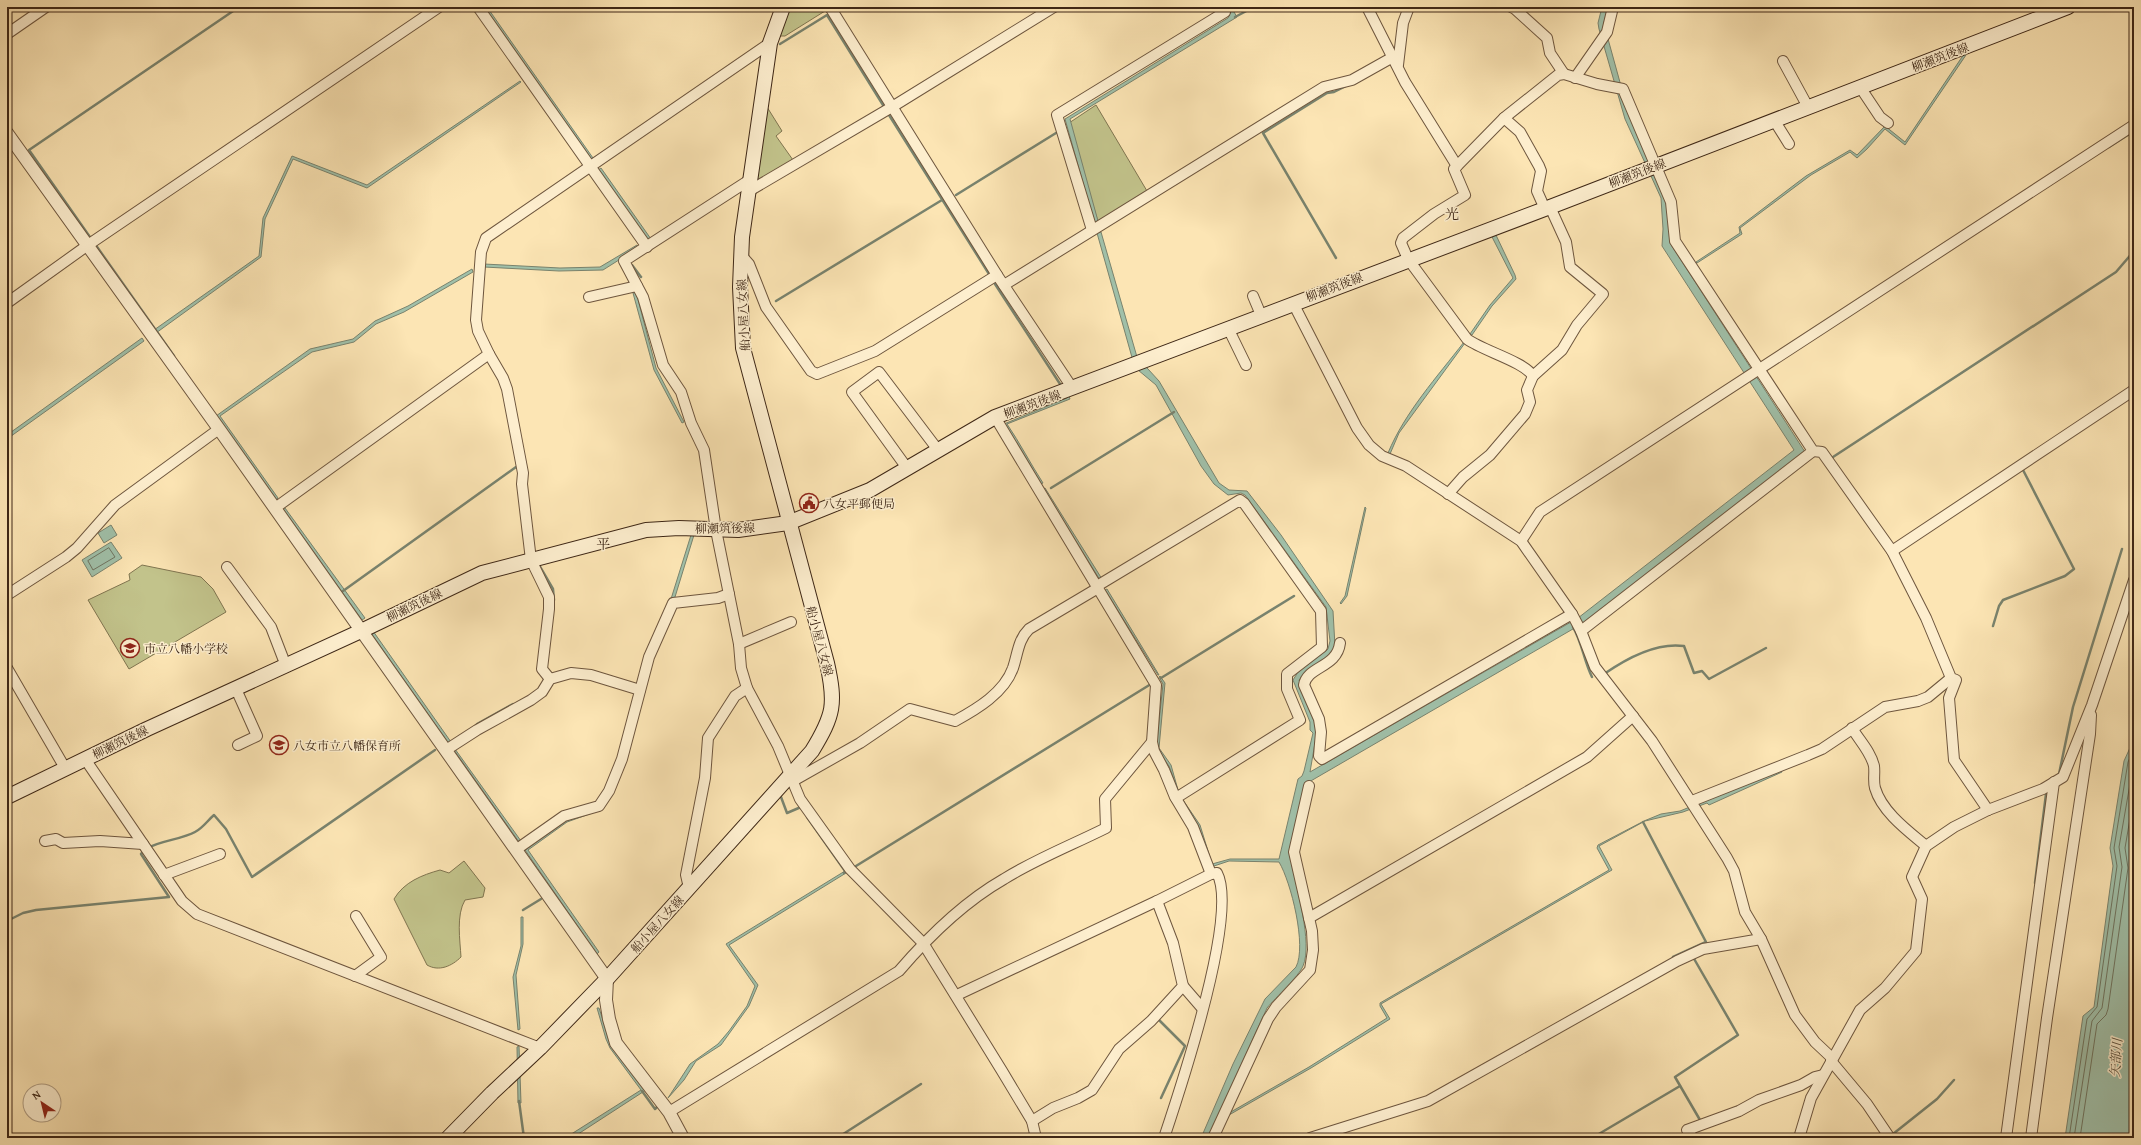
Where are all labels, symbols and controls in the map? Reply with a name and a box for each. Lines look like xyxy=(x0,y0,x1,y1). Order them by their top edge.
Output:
street label: 柳瀬筑後線 xyxy=(1909,38,1971,76)
street label: 柳瀬筑後線 xyxy=(1606,154,1668,192)
district label: 光 xyxy=(1445,204,1459,224)
street label: 柳瀬筑後線 xyxy=(1303,268,1365,306)
street label: 船小屋八女線 xyxy=(733,279,753,351)
street label: 柳瀬筑後線 xyxy=(1001,386,1063,422)
public building icon: 八女平郵便局 xyxy=(798,492,820,514)
place label: 八女平郵便局 xyxy=(823,495,895,512)
street label: 柳瀬筑後線 xyxy=(695,519,755,537)
district label: 平 xyxy=(596,534,610,554)
street label: 柳瀬筑後線 xyxy=(383,584,445,626)
street label: 船小屋八女線 xyxy=(802,604,838,678)
school or university icon: 市立八幡小学校 xyxy=(119,637,141,659)
place label: 市立八幡小学校 xyxy=(144,640,228,657)
street label: 柳瀬筑後線 xyxy=(89,721,151,763)
school or university icon: 八女市立八幡保育所 xyxy=(268,734,290,756)
place label: 八女市立八幡保育所 xyxy=(293,737,401,754)
street label: 船小屋八女線 xyxy=(627,892,687,956)
water label: 矢部川 xyxy=(2105,1036,2127,1078)
north arrow xyxy=(22,1083,62,1123)
text: N xyxy=(29,1086,44,1103)

